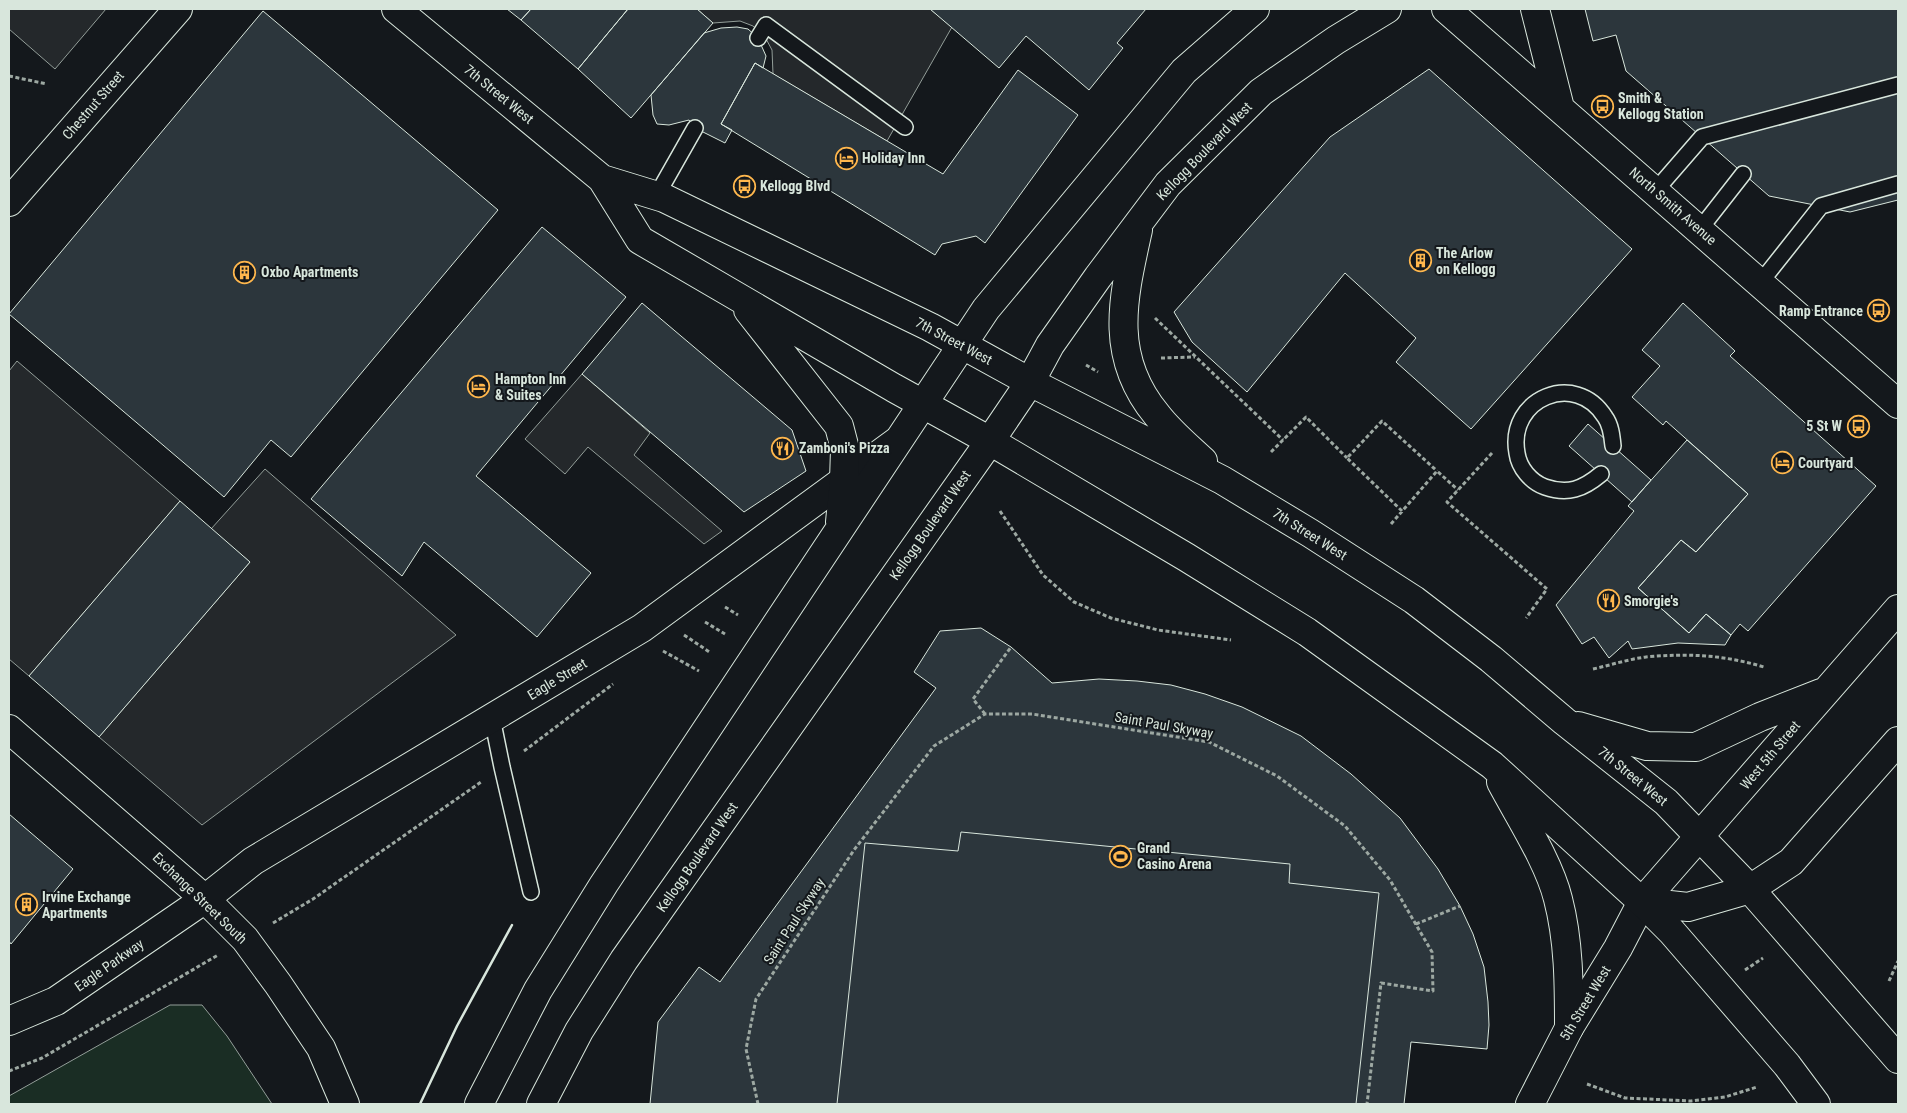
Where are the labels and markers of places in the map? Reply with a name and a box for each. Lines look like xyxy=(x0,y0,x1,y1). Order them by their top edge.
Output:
place label: Smith & Kellogg Station xyxy=(1618,90,1704,122)
bus stop icon: Smith & Kellogg Station xyxy=(1590,94,1614,118)
hotel icon: Holiday Inn xyxy=(834,146,858,170)
place label: Holiday Inn xyxy=(862,150,925,166)
bus stop icon: Kellogg Blvd xyxy=(732,174,756,198)
place label: Kellogg Blvd xyxy=(760,178,830,194)
place label: The Arlow on Kellogg xyxy=(1436,245,1495,277)
building icon: The Arlow on Kellogg xyxy=(1408,249,1432,273)
building icon: Oxbo Apartments xyxy=(233,260,257,284)
place label: Oxbo Apartments xyxy=(261,264,358,280)
bus stop icon: Ramp Entrance xyxy=(1867,299,1891,323)
place label: Ramp Entrance xyxy=(1779,303,1863,319)
place label: Hampton Inn & Suites xyxy=(495,371,566,403)
hotel icon: Hampton Inn & Suites xyxy=(467,375,491,399)
bus stop icon: 5 St W xyxy=(1846,414,1870,438)
place label: 5 St W xyxy=(1806,418,1843,434)
restaurant icon: Zamboni's Pizza xyxy=(771,436,795,460)
place label: Zamboni's Pizza xyxy=(799,440,890,456)
hotel icon: Courtyard xyxy=(1770,451,1794,475)
place label: Courtyard xyxy=(1798,455,1853,471)
restaurant icon: Smorgie's xyxy=(1596,589,1620,613)
place label: Smorgie's xyxy=(1624,593,1679,609)
place label: Grand Casino Arena xyxy=(1137,840,1212,872)
sports icon: Grand Casino Arena xyxy=(1109,844,1133,868)
place label: Irvine Exchange Apartments xyxy=(42,889,131,921)
building icon: Irvine Exchange Apartments xyxy=(14,893,38,917)

